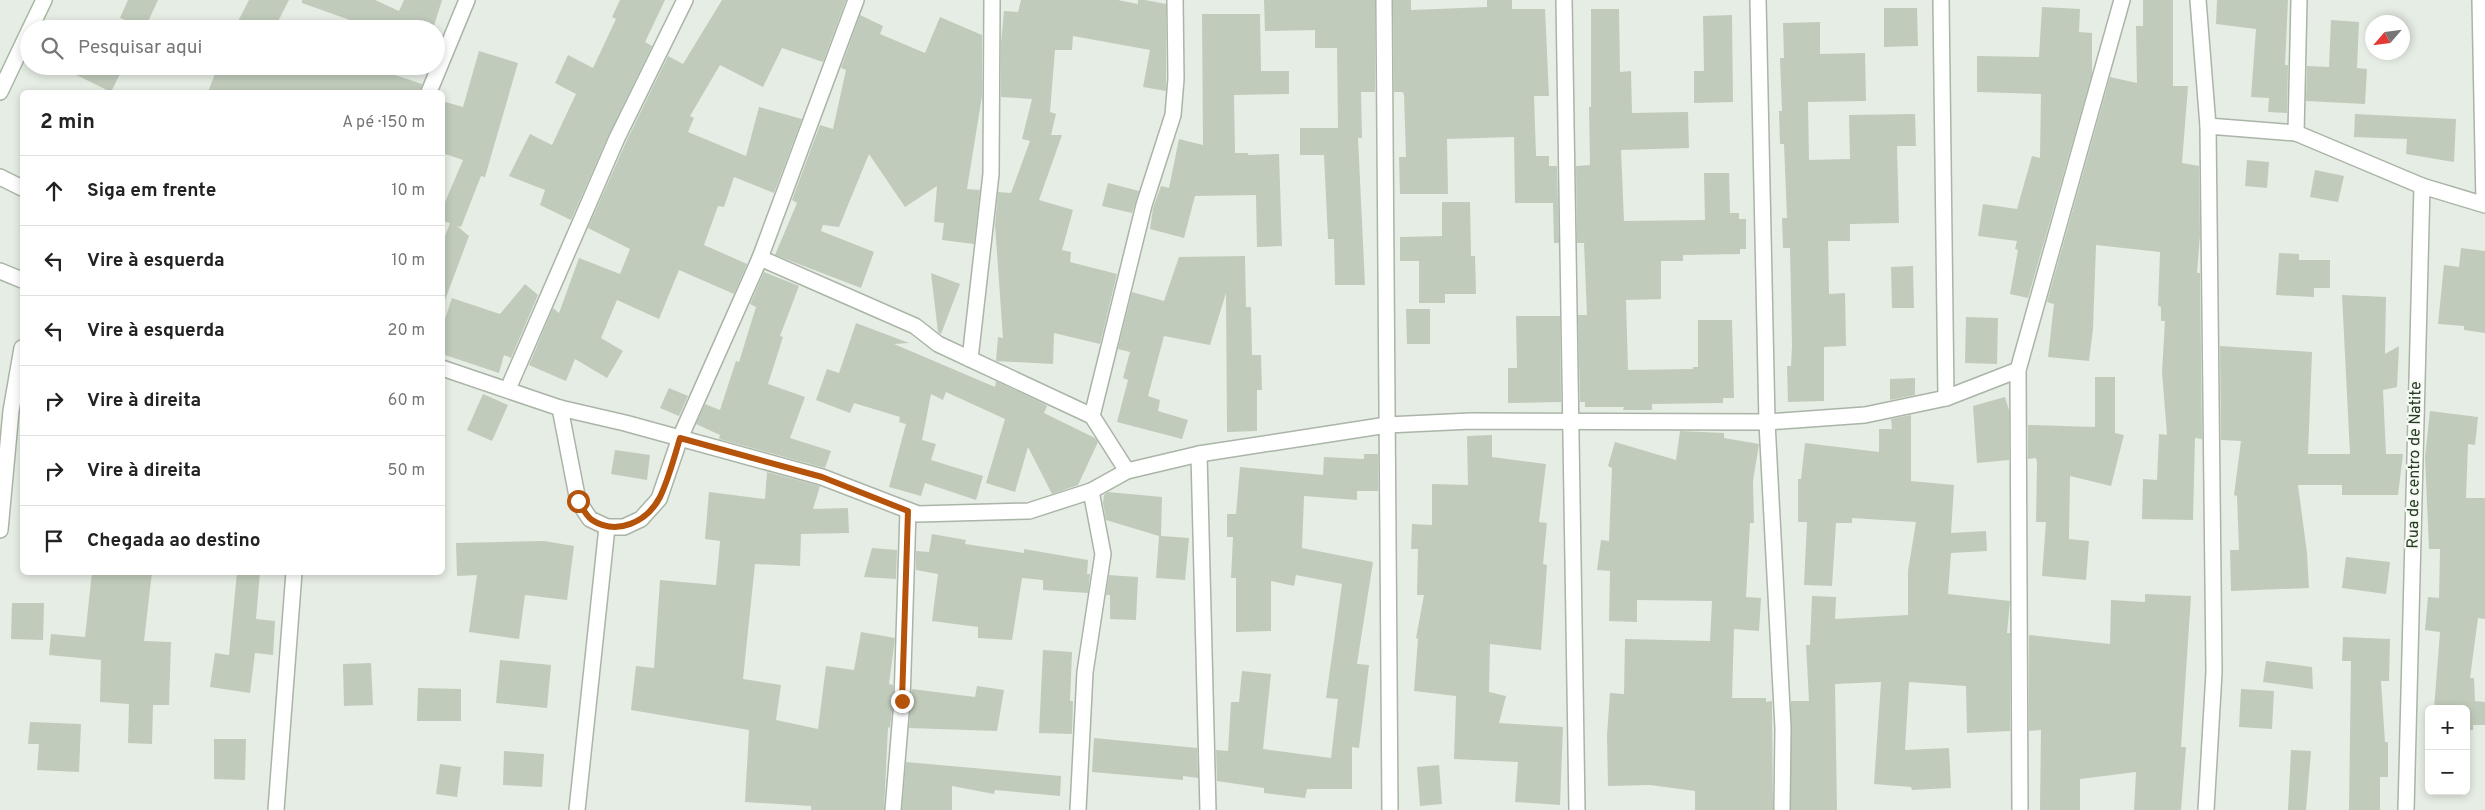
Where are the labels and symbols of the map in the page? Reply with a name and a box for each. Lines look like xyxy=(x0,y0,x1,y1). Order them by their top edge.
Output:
north arrow xyxy=(2365,15,2410,60)
street label: Rua de centro de Natite xyxy=(2404,381,2426,549)
route start xyxy=(567,490,590,513)
route end xyxy=(891,690,914,713)

